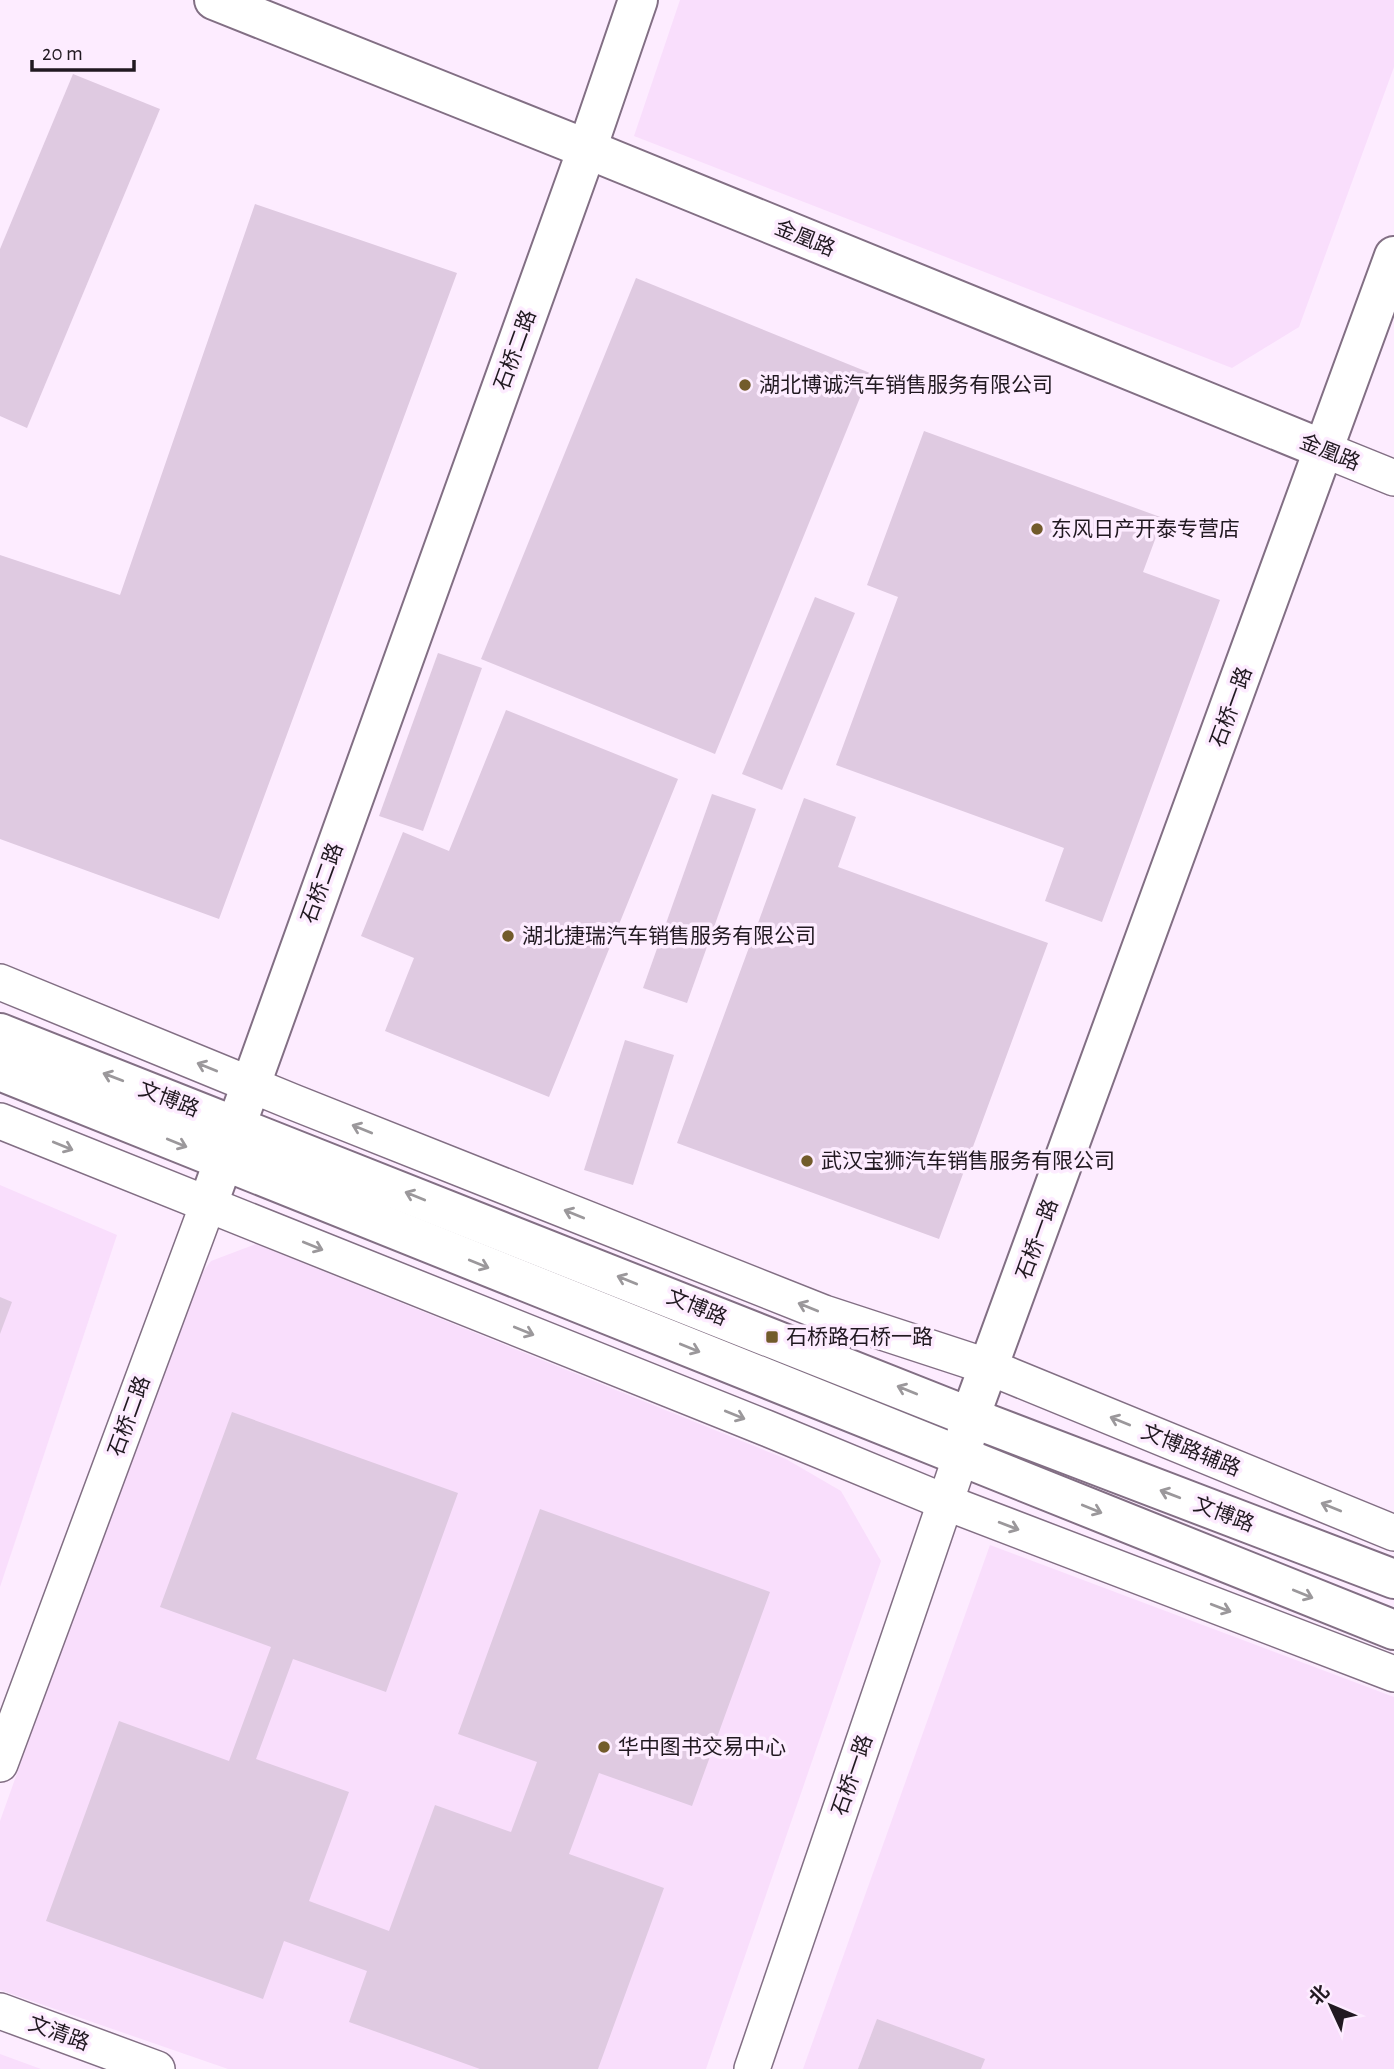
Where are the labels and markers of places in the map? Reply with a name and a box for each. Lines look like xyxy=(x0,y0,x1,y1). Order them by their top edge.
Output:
place label: 湖北博诚汽车销售服务有限公司 xyxy=(759,374,1053,396)
marker: 湖北博诚汽车销售服务有限公司 xyxy=(737,377,753,393)
place label: 东风日产开泰专营店 xyxy=(1051,518,1240,540)
marker: 东风日产开泰专营店 xyxy=(1029,521,1045,537)
place label: 湖北捷瑞汽车销售服务有限公司 xyxy=(522,925,816,947)
marker: 湖北捷瑞汽车销售服务有限公司 xyxy=(500,928,516,944)
place label: 武汉宝狮汽车销售服务有限公司 xyxy=(821,1150,1115,1172)
marker: 武汉宝狮汽车销售服务有限公司 xyxy=(799,1153,815,1169)
place label: 石桥路石桥一路 xyxy=(786,1326,933,1348)
marker: 石桥路石桥一路 xyxy=(764,1329,780,1345)
place label: 华中图书交易中心 xyxy=(618,1736,786,1758)
marker: 华中图书交易中心 xyxy=(596,1739,612,1755)

